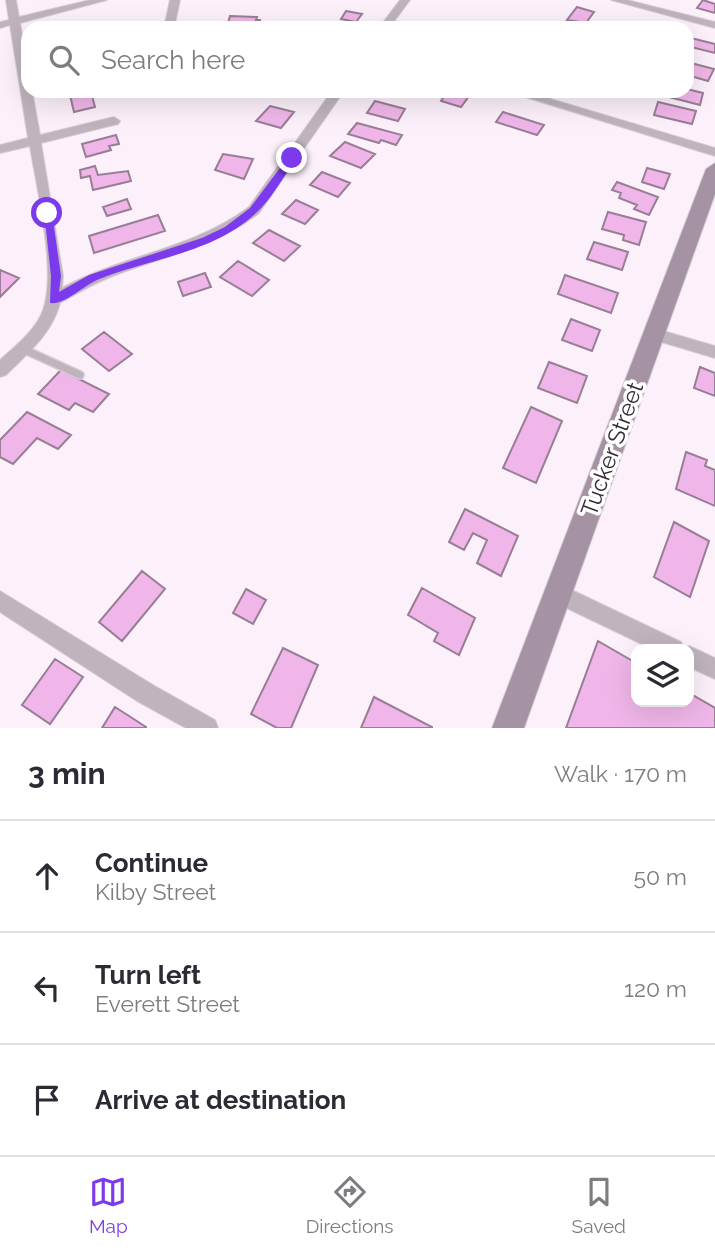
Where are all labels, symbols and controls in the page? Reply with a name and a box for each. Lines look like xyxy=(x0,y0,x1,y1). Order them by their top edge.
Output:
search box xyxy=(21,21,694,98)
icon: search xyxy=(45,41,83,79)
text: Search here xyxy=(101,45,245,75)
route end xyxy=(276,142,307,173)
route start xyxy=(31,197,62,228)
street label: Tucker Street xyxy=(575,378,648,520)
map controls xyxy=(631,644,694,707)
button: layers xyxy=(631,644,694,707)
text: 3 min xyxy=(28,756,106,791)
text: Walk · 170 m xyxy=(554,760,687,787)
text: Continue xyxy=(95,848,208,878)
icon: ahead xyxy=(28,857,66,895)
text: 50 m xyxy=(633,863,687,890)
text: Kilby Street xyxy=(95,878,216,905)
text: Turn left xyxy=(95,960,201,990)
icon: left xyxy=(28,969,66,1007)
text: 120 m xyxy=(624,975,687,1002)
text: Everett Street xyxy=(95,990,240,1017)
icon: arrive xyxy=(28,1081,66,1119)
text: Arrive at destination xyxy=(95,1085,346,1115)
tab: Map xyxy=(89,1173,128,1237)
tab: Directions xyxy=(306,1173,394,1237)
tab: Saved xyxy=(572,1173,626,1237)

